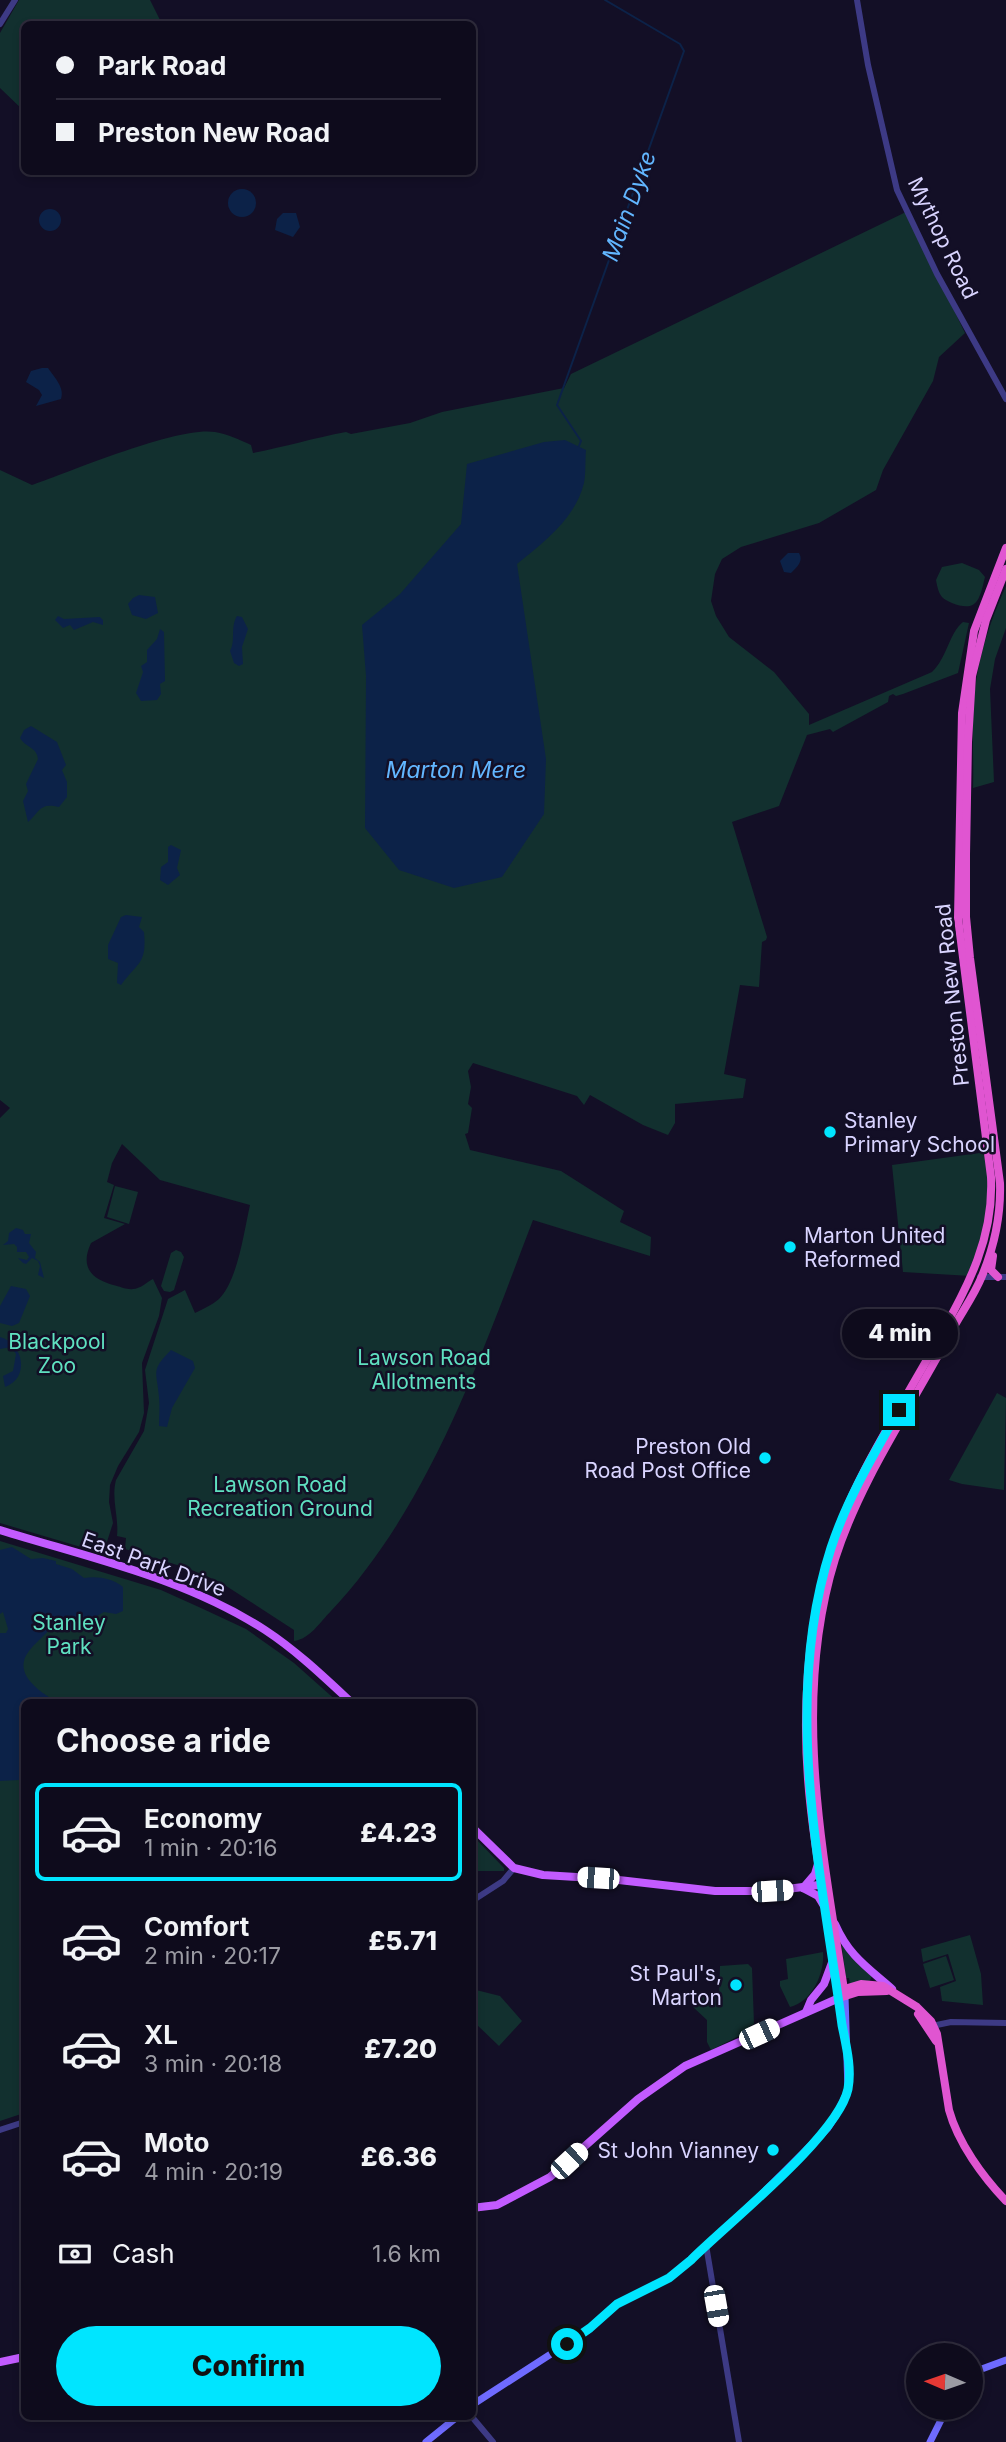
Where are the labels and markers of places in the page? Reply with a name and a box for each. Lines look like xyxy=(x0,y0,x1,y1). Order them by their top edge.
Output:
place label: Stanley Primary School xyxy=(844,1108,995,1157)
marker: Stanley Primary School xyxy=(822,1124,838,1140)
place label: Marton United Reformed xyxy=(804,1223,945,1272)
marker: Marton United Reformed xyxy=(782,1239,798,1255)
place label: Preston Old Road Post Office xyxy=(585,1434,751,1483)
marker: Preston Old Road Post Office xyxy=(757,1450,773,1466)
place label: St Paul's, Marton xyxy=(630,1961,722,2010)
marker: St Paul's, Marton xyxy=(728,1977,744,1993)
place label: St John Vianney xyxy=(598,2138,759,2163)
marker: St John Vianney xyxy=(765,2142,781,2158)

